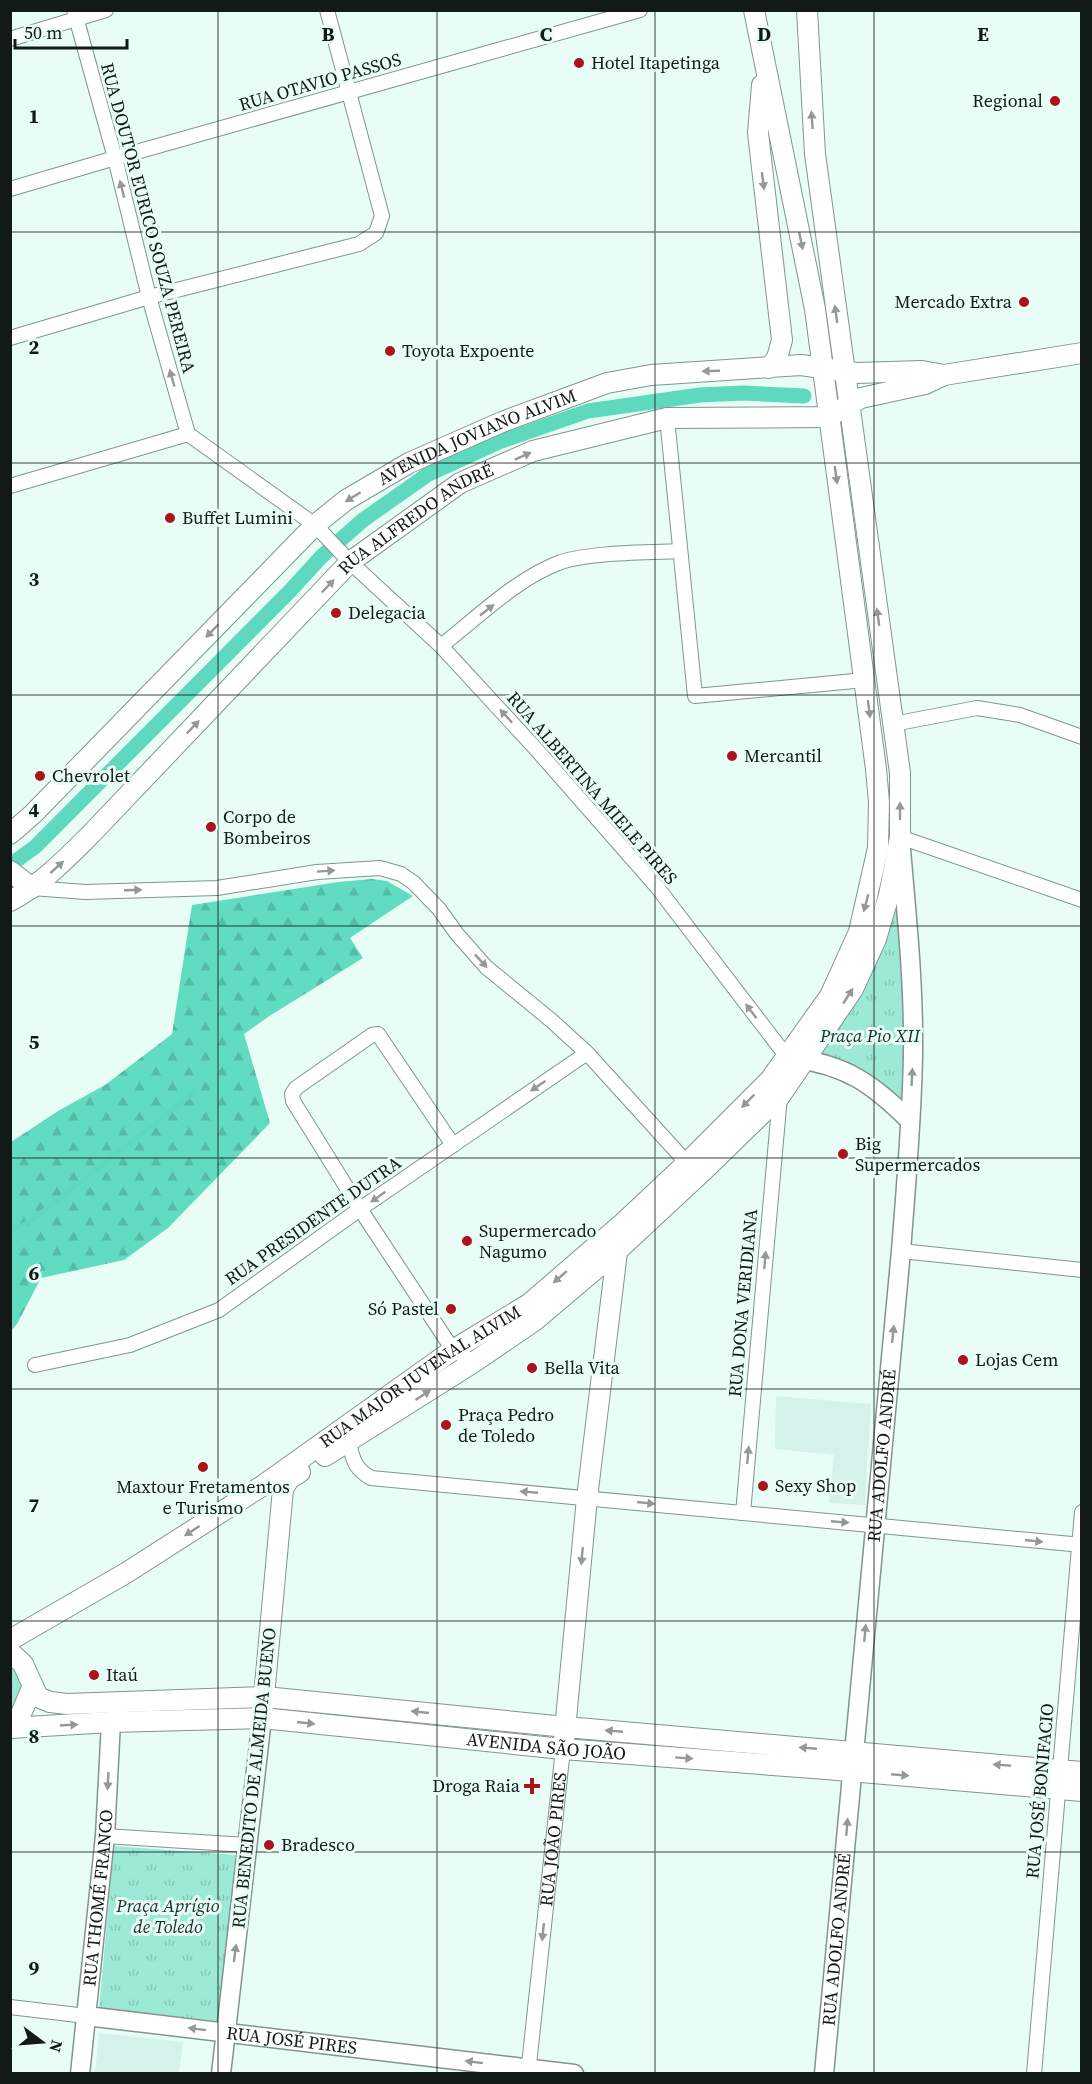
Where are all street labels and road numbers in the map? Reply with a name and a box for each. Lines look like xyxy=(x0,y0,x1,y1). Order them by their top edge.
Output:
street label: RUA OTAVIO PASSOS xyxy=(236,46,404,117)
street label: RUA DOUTOR EURICO SOUZA PEREIRA xyxy=(95,60,202,376)
street label: AVENIDA JOVIANO ALVIM xyxy=(373,382,580,491)
street label: RUA ALFREDO ANDRÉ xyxy=(332,457,497,580)
street label: RUA ALBERTINA MIELE PIRES xyxy=(501,686,683,890)
street label: RUA PRESIDENTE DUTRA xyxy=(220,1150,406,1291)
street label: RUA DONA VERIDIANA xyxy=(722,1208,763,1398)
street label: RUA MAJOR JUVENAL ALVIM xyxy=(314,1299,526,1453)
street label: RUA ADOLFO ANDRÉ xyxy=(861,1368,902,1543)
street label: RUA BENEDITO DE ALMEIDA BUENO xyxy=(225,1626,282,1930)
street label: RUA JOSÉ BONIFACIO xyxy=(1019,1702,1060,1880)
street label: AVENIDA SÃO JOÃO xyxy=(465,1726,627,1766)
street label: RUA JOÃO PIRES xyxy=(533,1771,572,1908)
street label: RUA THOMÉ FRANCO xyxy=(76,1809,118,1988)
street label: RUA ADOLFO ANDRÉ xyxy=(816,1852,857,2027)
street label: RUA JOSÉ PIRES xyxy=(225,2020,358,2060)

